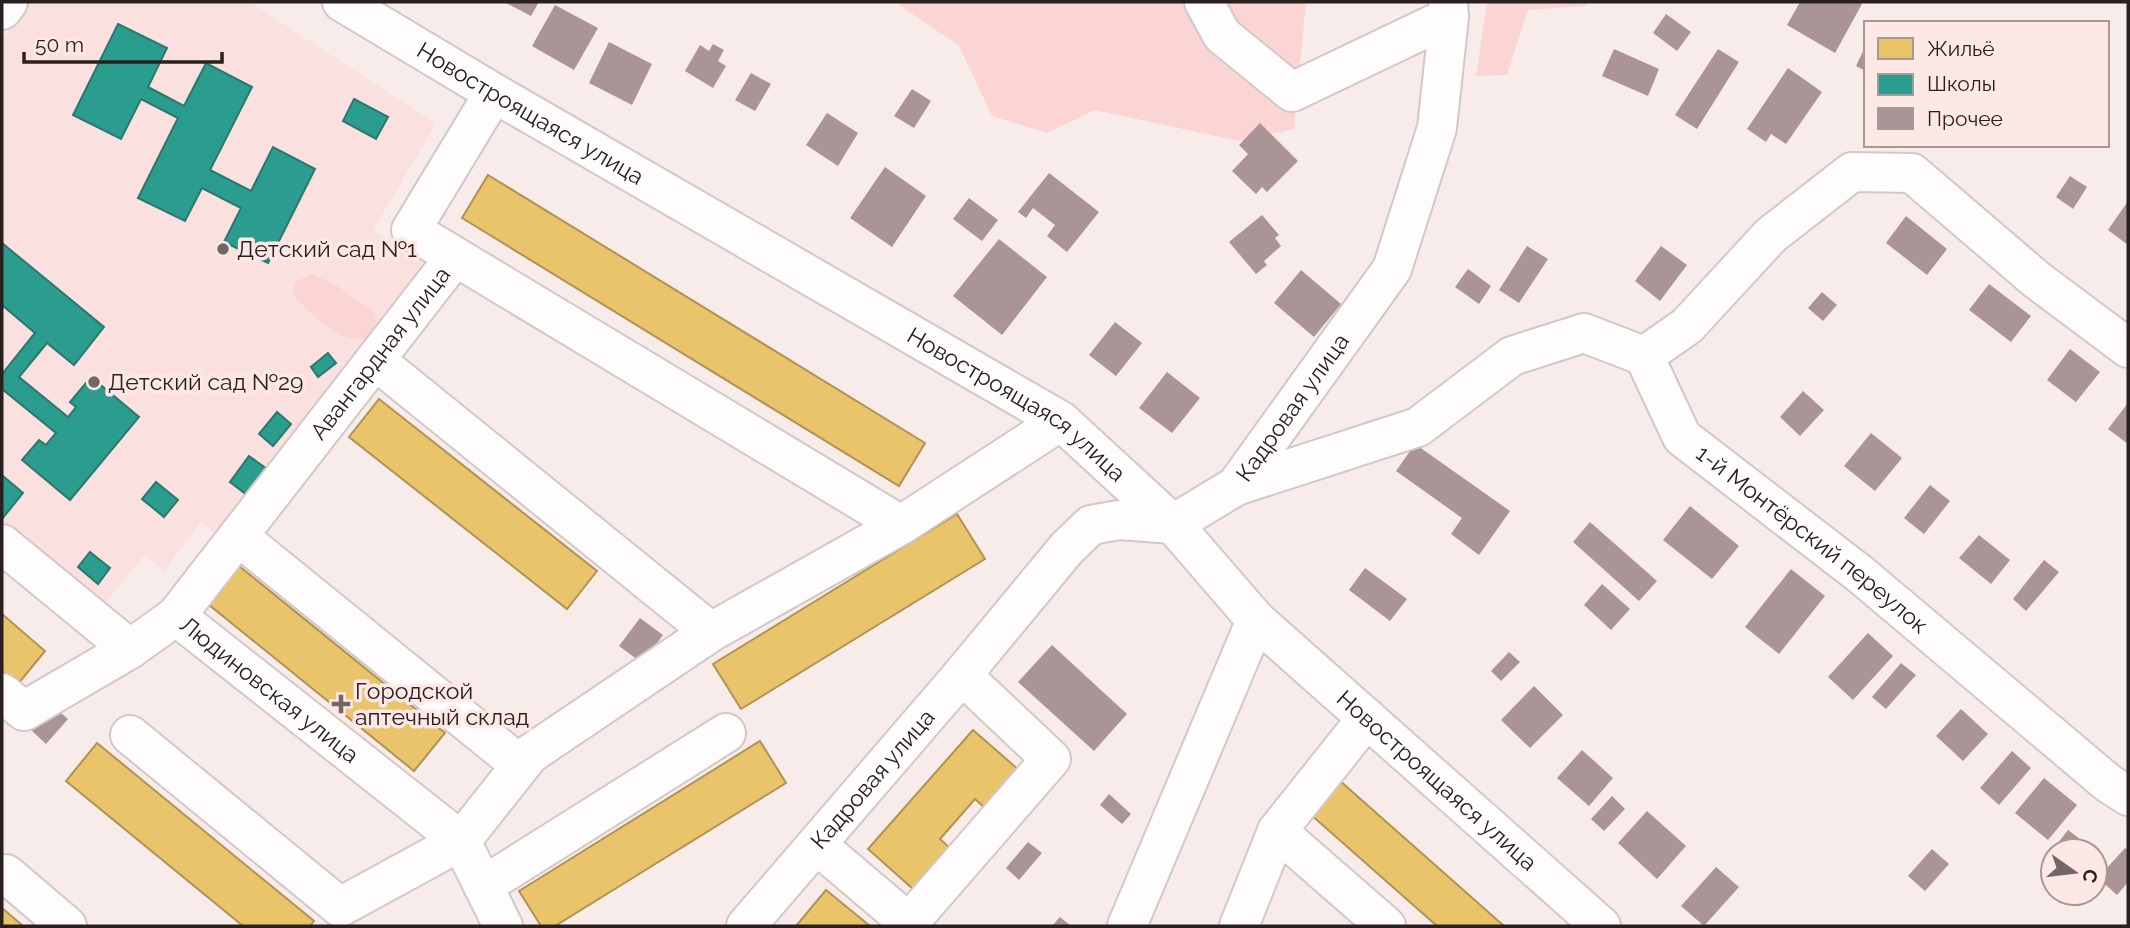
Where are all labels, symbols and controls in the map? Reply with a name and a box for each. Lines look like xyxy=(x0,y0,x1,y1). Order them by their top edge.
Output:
scale bar xyxy=(24,21,222,65)
legend xyxy=(1864,21,2109,147)
text: 50 m xyxy=(35,32,84,57)
street label: Новостроящаяся улица xyxy=(412,36,649,190)
text: Жильё xyxy=(1927,36,1995,61)
text: Школы xyxy=(1927,71,1996,96)
text: Прочее xyxy=(1927,106,2003,131)
place label: Детский сад №1 xyxy=(237,235,417,262)
marker: Детский сад №1 xyxy=(215,241,231,257)
street label: Авангардная улица xyxy=(304,261,455,445)
street label: Новостроящаяся улица xyxy=(903,321,1131,487)
street label: Кадровая улица xyxy=(1230,328,1354,486)
place label: Детский сад №29 xyxy=(108,368,304,395)
marker: Детский сад №29 xyxy=(86,374,102,390)
street label: 1-й Монтёрский переулок xyxy=(1691,439,1934,639)
street label: Людиновская улица xyxy=(175,610,365,768)
place label: Городской аптечный склад xyxy=(355,677,529,730)
street label: Новостроящаяся улица xyxy=(1332,684,1543,876)
marker: Городской аптечный склад xyxy=(333,696,349,712)
street label: Кадровая улица xyxy=(805,703,940,854)
north arrow xyxy=(2039,837,2109,907)
text: С xyxy=(2078,867,2103,885)

